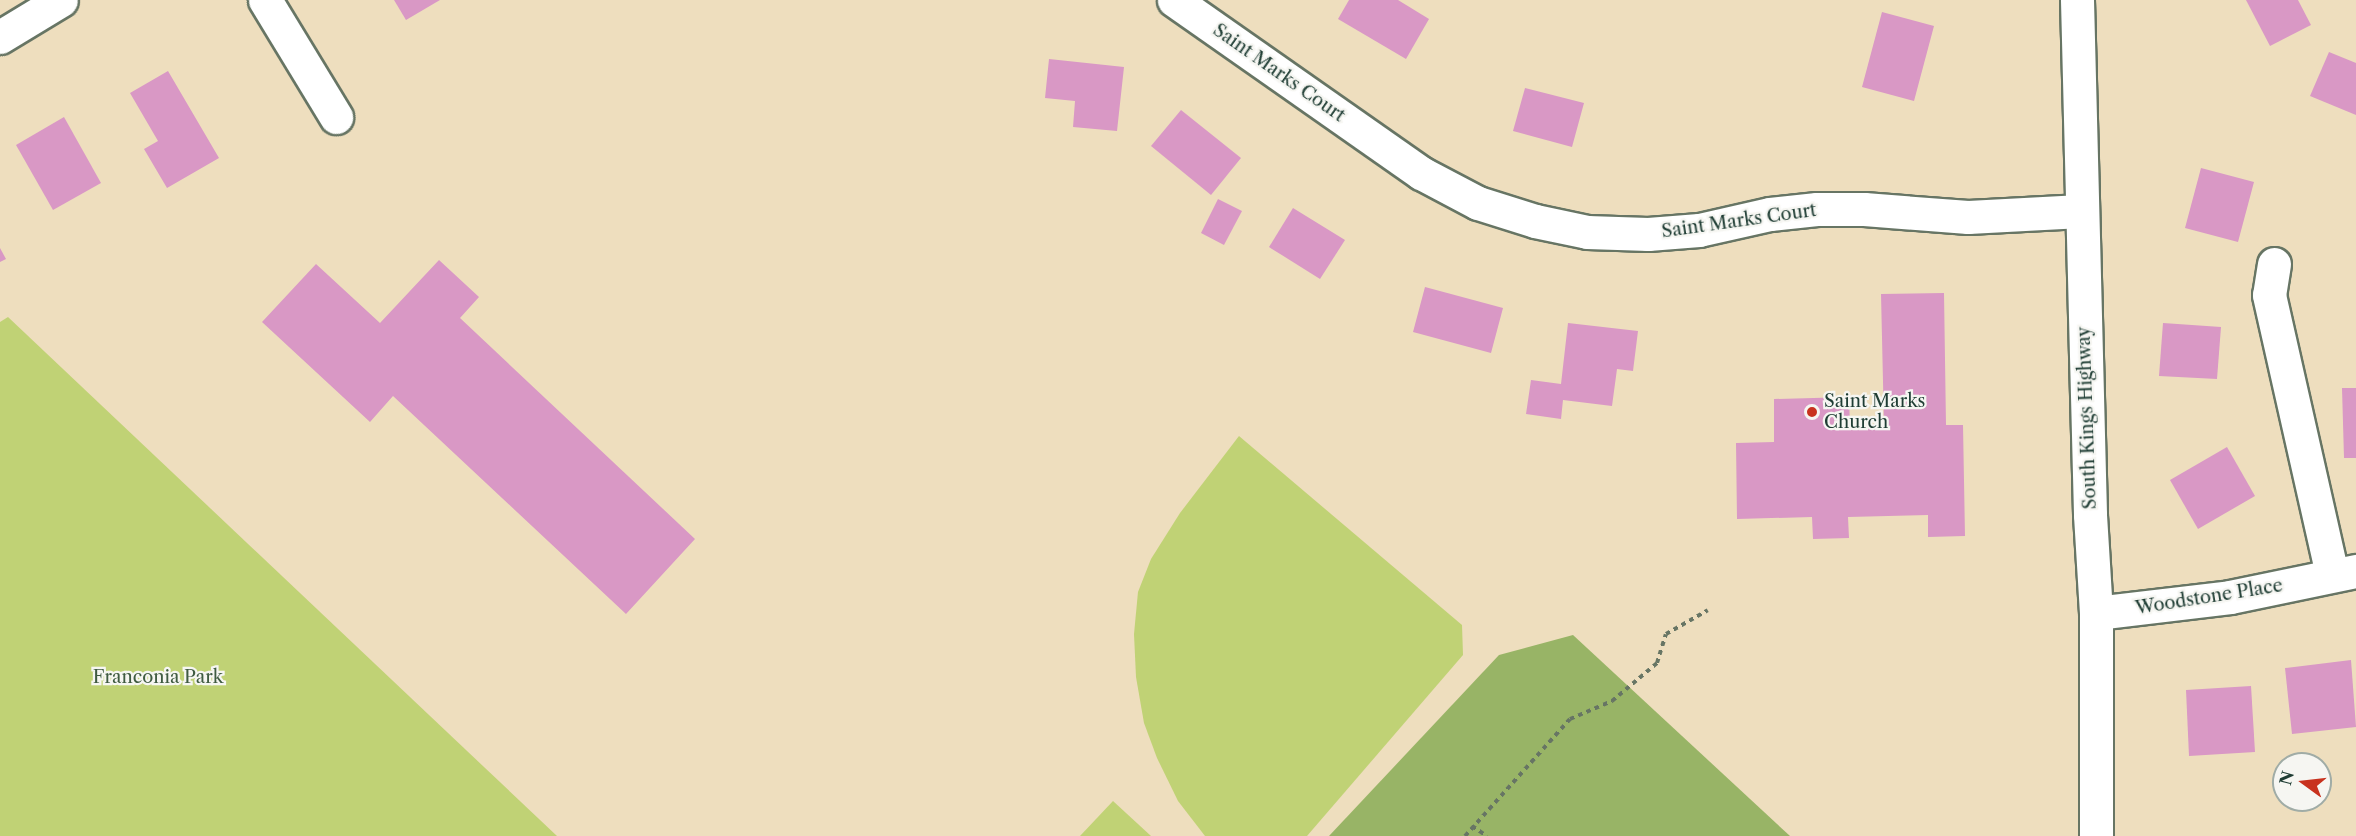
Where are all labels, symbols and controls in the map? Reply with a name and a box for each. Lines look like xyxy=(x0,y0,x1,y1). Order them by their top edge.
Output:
street label: Saint Marks Court xyxy=(1209,19,1349,127)
street label: Saint Marks Court xyxy=(1660,199,1818,243)
street label: South Kings Highway xyxy=(2073,326,2101,510)
place label: Saint Marks Church xyxy=(1824,391,1925,434)
marker: Saint Marks Church xyxy=(1805,405,1819,419)
street label: Woodstone Place xyxy=(2134,575,2284,619)
park label: Franconia Park xyxy=(93,666,223,688)
north arrow xyxy=(2272,752,2332,812)
text: N xyxy=(2275,769,2298,787)

